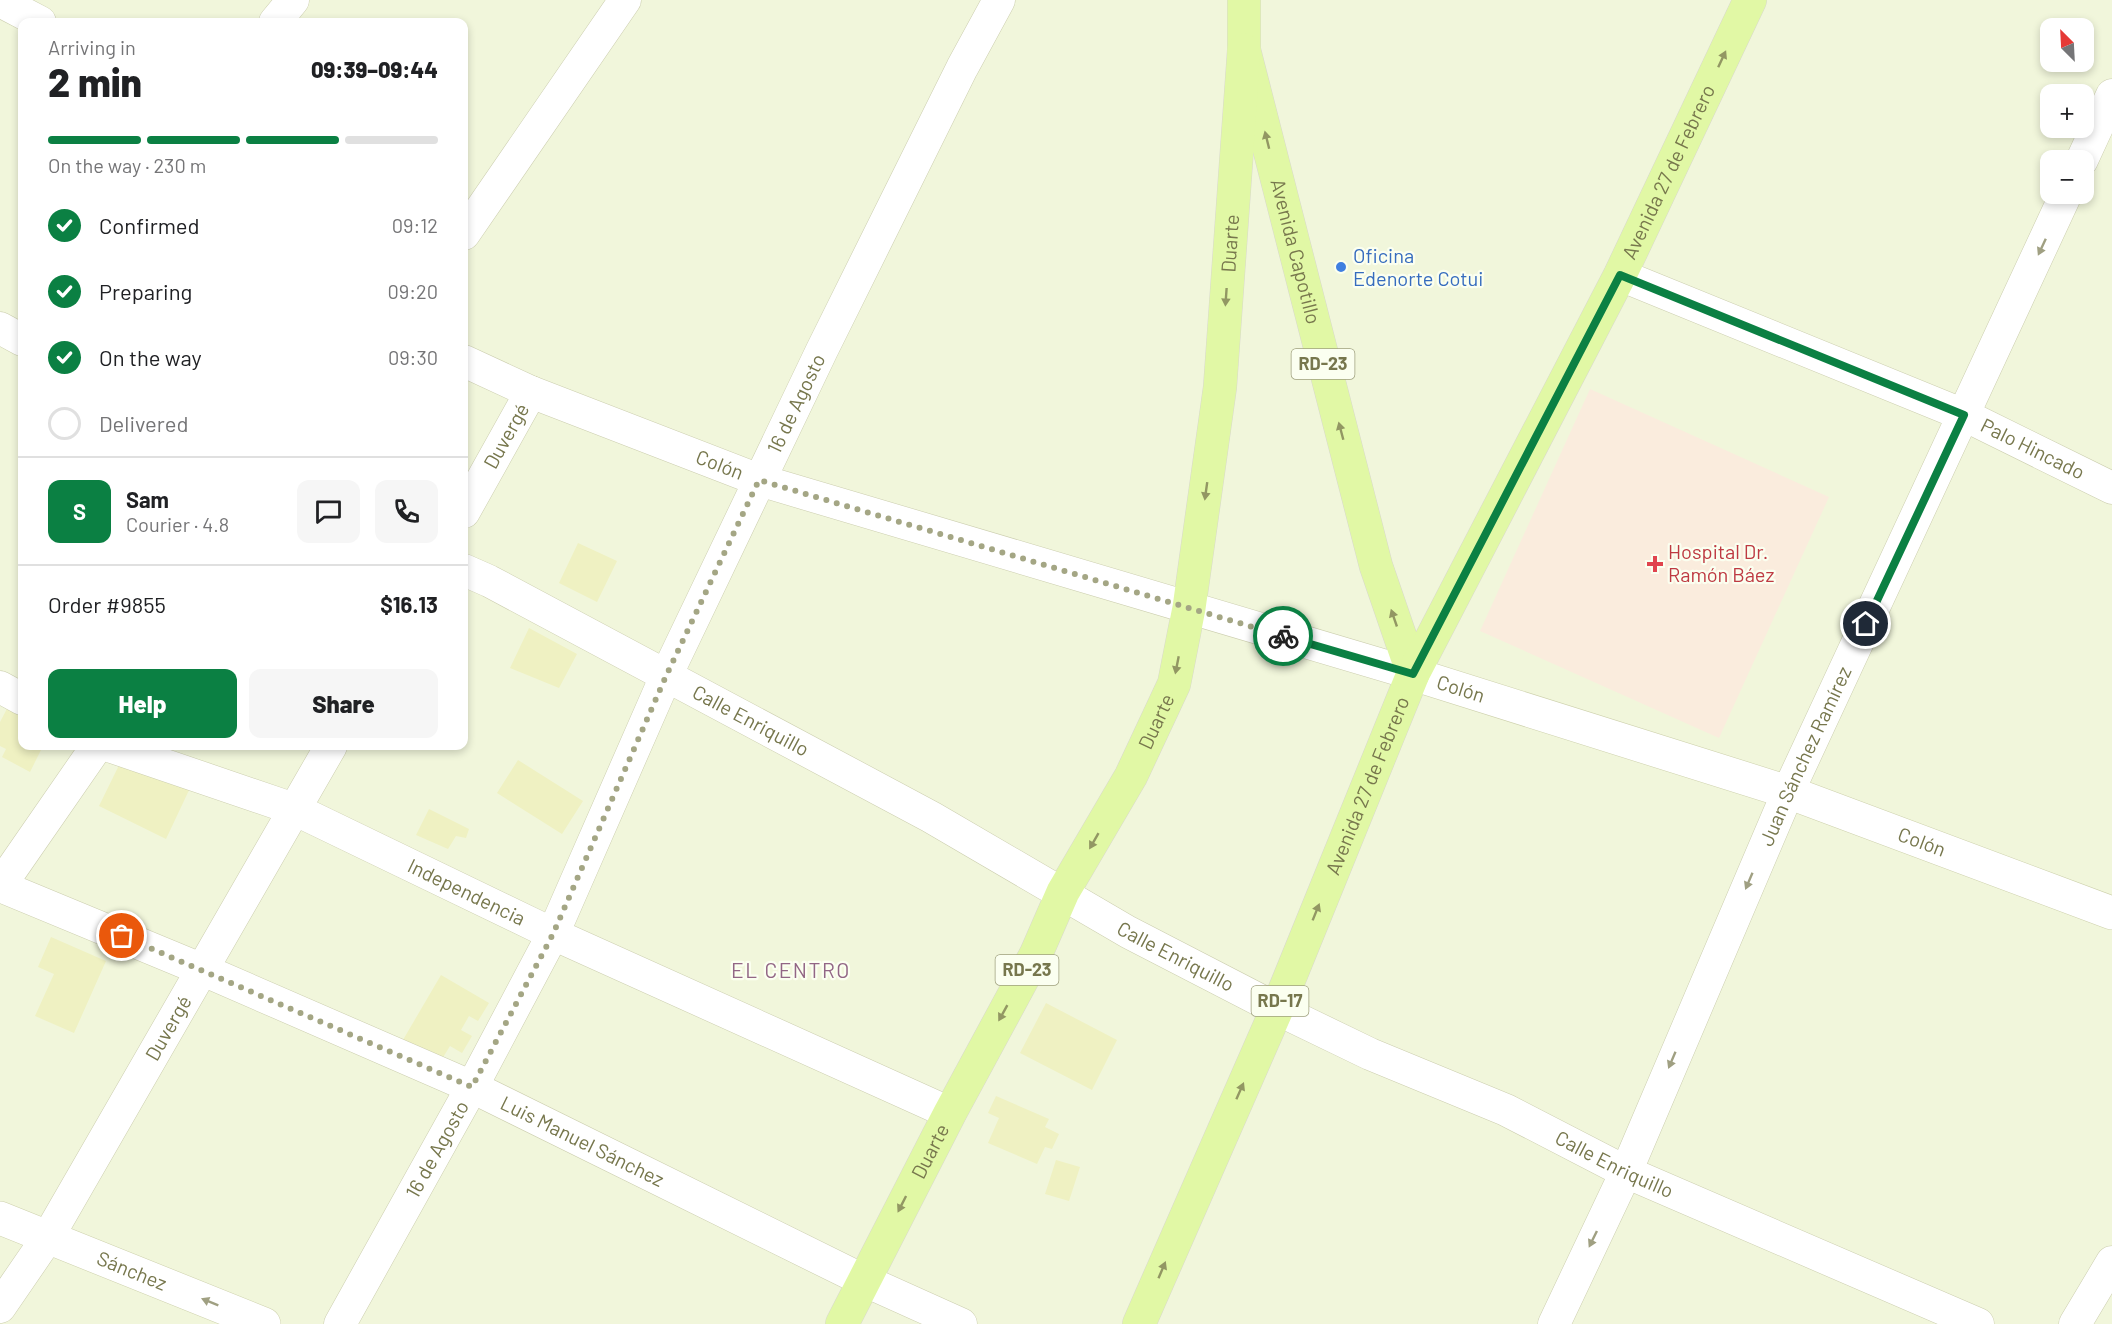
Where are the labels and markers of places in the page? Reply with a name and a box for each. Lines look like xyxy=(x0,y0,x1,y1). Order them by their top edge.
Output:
place label: Oficina Edenorte Cotui xyxy=(1353,243,1483,290)
marker: Oficina Edenorte Cotui xyxy=(1334,260,1348,274)
place label: Hospital Dr. Ramón Báez xyxy=(1668,539,1774,586)
marker: Hospital Dr. Ramón Báez xyxy=(1646,555,1664,573)
pin xyxy=(1840,598,1891,649)
pin xyxy=(96,910,147,961)

